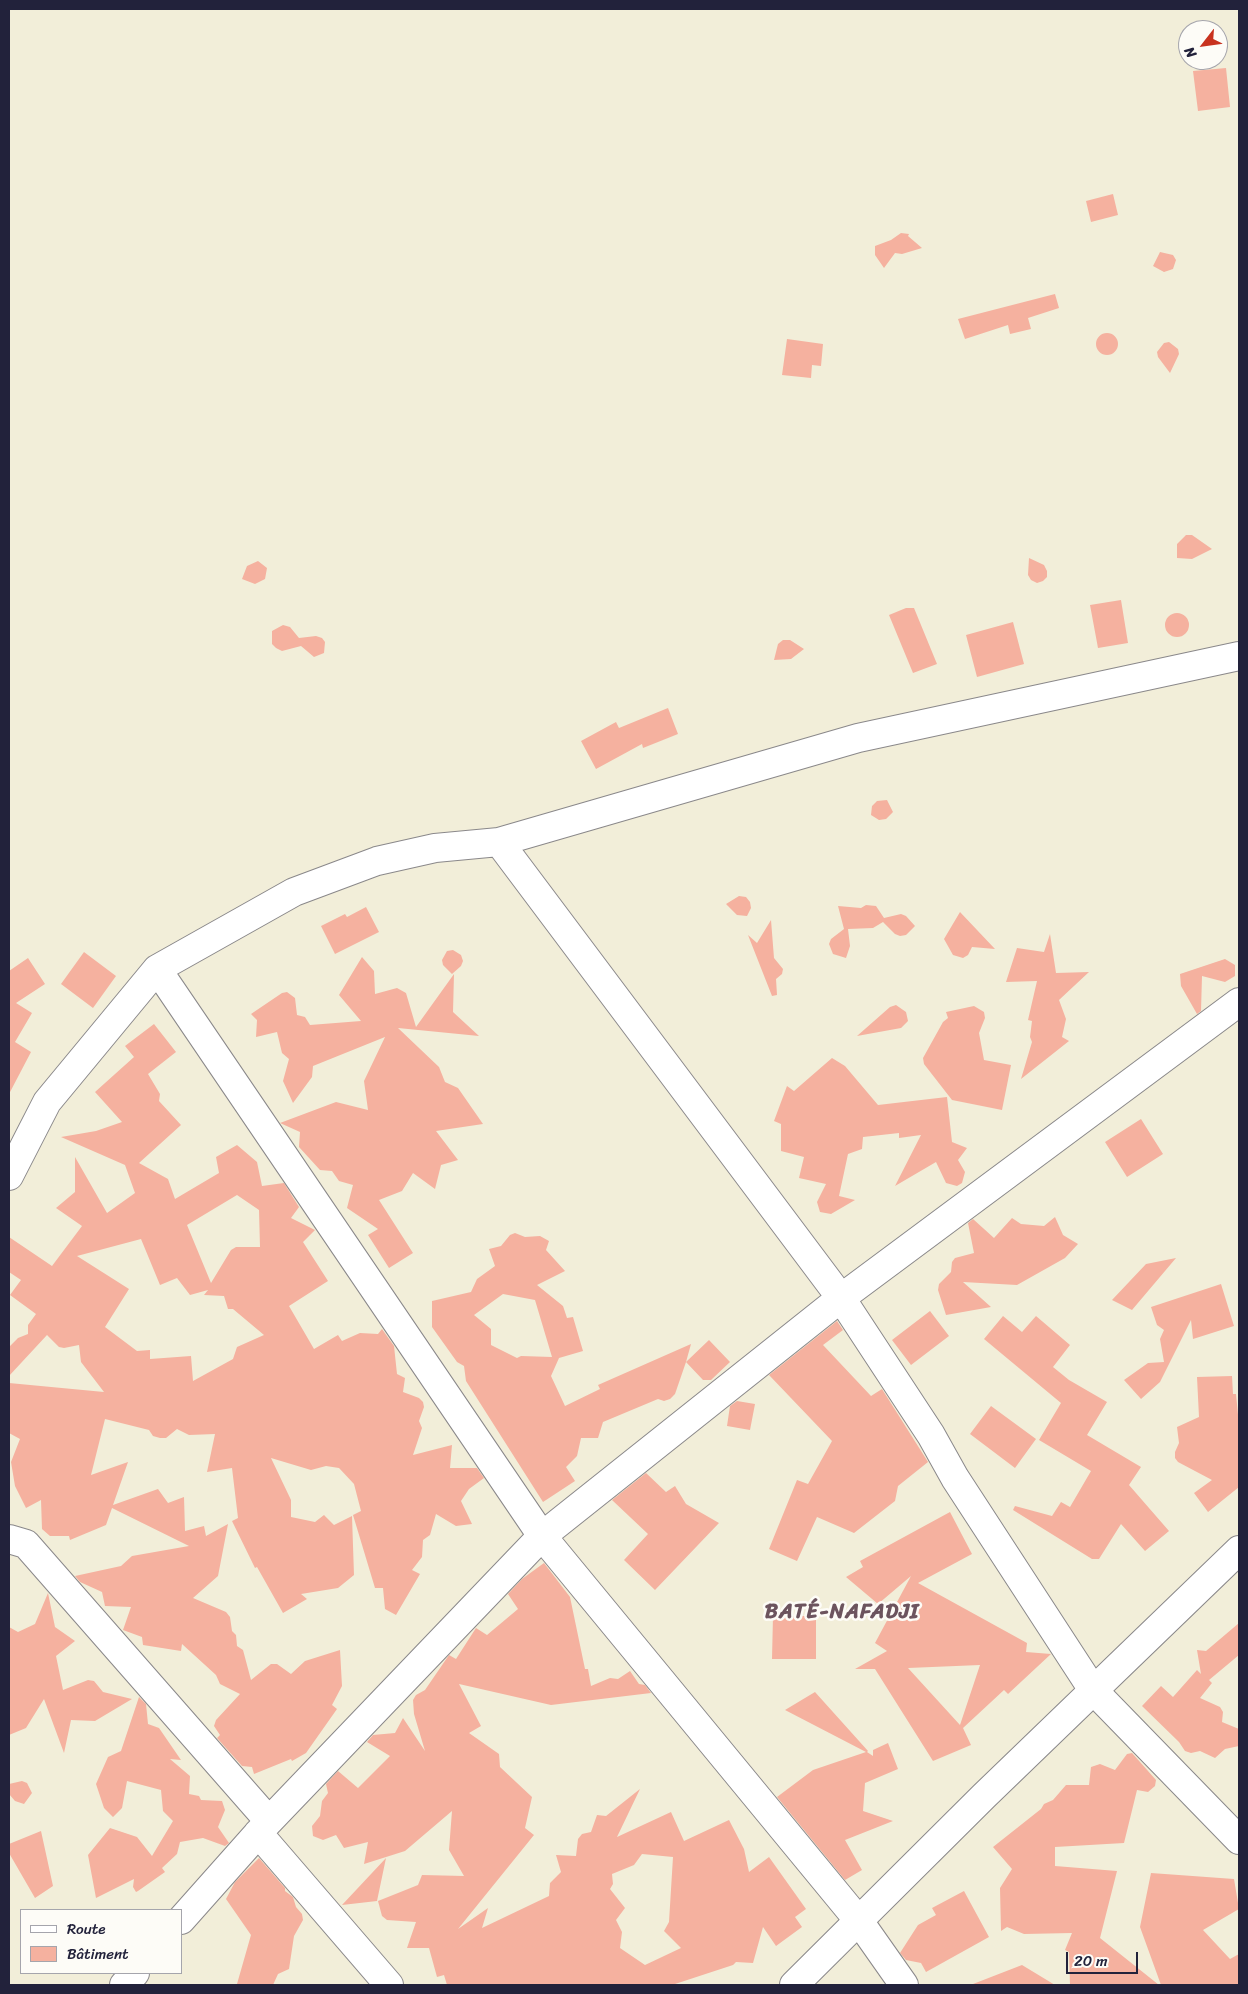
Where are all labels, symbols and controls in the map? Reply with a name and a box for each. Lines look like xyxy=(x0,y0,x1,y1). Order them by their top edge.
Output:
north arrow xyxy=(1178,20,1228,70)
text: N xyxy=(1177,42,1204,63)
district label: BATÉ-NAFADJI xyxy=(763,1600,921,1626)
legend xyxy=(20,1909,182,1974)
text: Route xyxy=(67,1916,106,1942)
text: Bâtiment xyxy=(67,1941,129,1967)
scale bar xyxy=(1068,1942,1140,1974)
text: 20 m xyxy=(1074,1948,1108,1974)

